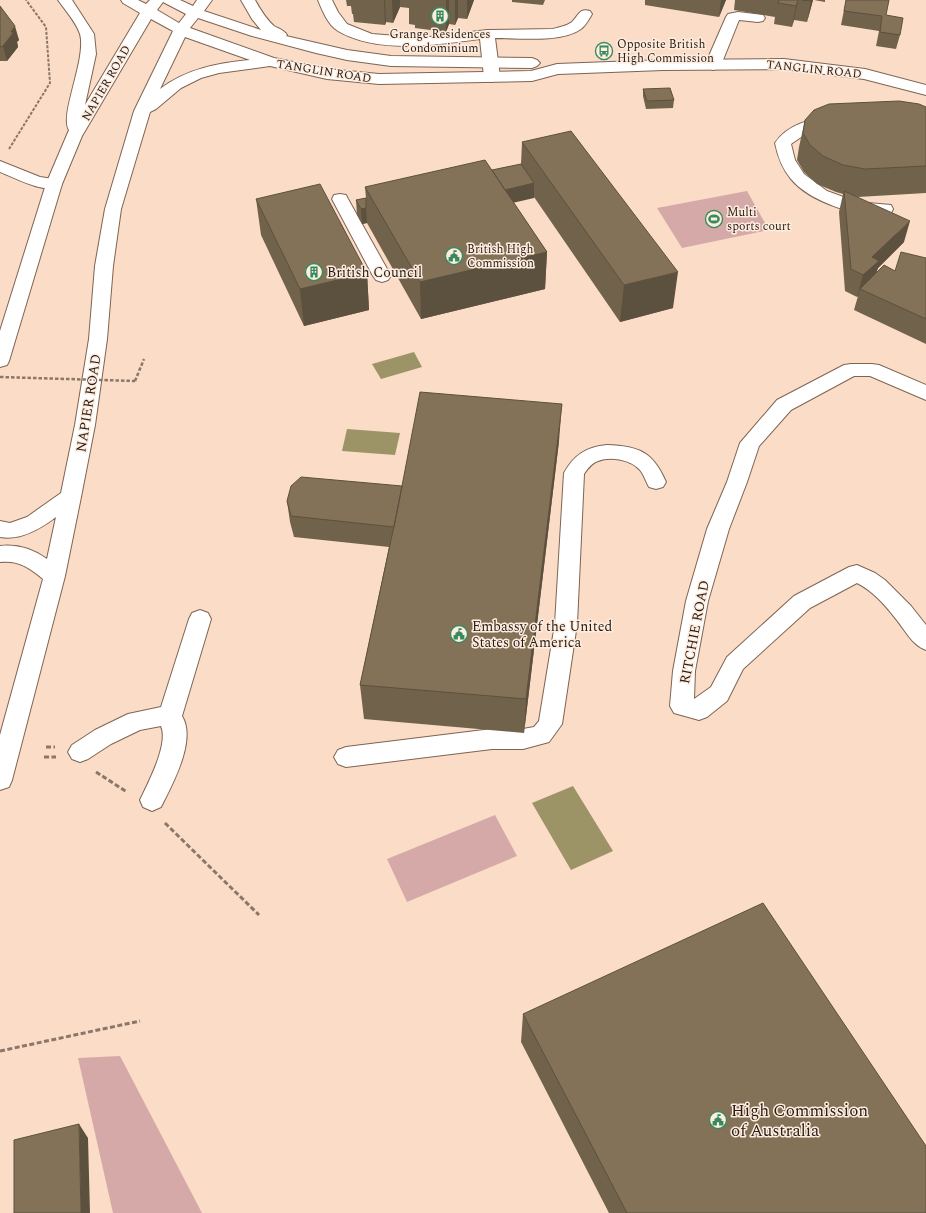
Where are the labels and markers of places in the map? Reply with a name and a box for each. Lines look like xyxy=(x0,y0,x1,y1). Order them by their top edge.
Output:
building icon: Grange Residences Condominium xyxy=(430,6,450,26)
place label: Grange Residences Condominium xyxy=(389,25,491,58)
place label: Opposite British High Commission xyxy=(617,35,714,68)
bus stop icon: Opposite British High Commission xyxy=(594,41,614,61)
place label: Multi sports court xyxy=(727,203,791,236)
sports icon: Multi sports court xyxy=(704,209,724,229)
place label: British High Commission xyxy=(467,240,534,273)
public building icon: British High Commission xyxy=(444,246,464,266)
building icon: British Council xyxy=(304,262,324,282)
place label: British Council xyxy=(327,262,422,283)
place label: Embassy of the United States of America xyxy=(472,616,612,653)
public building icon: Embassy of the United States of America xyxy=(449,624,469,644)
place label: High Commission of Australia xyxy=(731,1098,868,1144)
public building icon: High Commission of Australia xyxy=(708,1110,728,1130)

